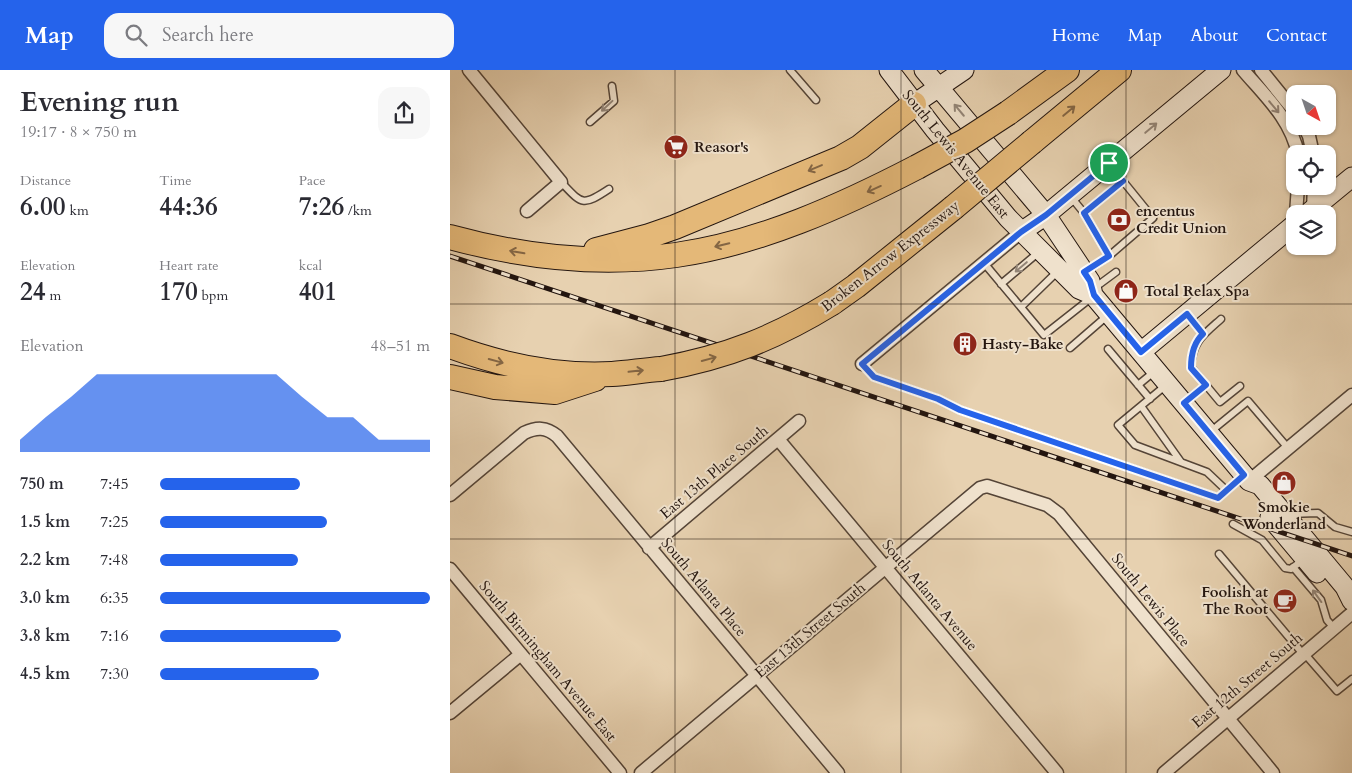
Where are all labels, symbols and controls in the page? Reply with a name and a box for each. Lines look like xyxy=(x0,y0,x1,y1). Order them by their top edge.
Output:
search box xyxy=(104,13,454,58)
text: Map xyxy=(25,19,74,52)
icon: search xyxy=(122,21,150,49)
text: Search here xyxy=(162,22,254,48)
text: Home xyxy=(1052,23,1100,48)
text: Map xyxy=(1128,23,1162,48)
text: About xyxy=(1190,23,1238,48)
text: Contact xyxy=(1266,23,1327,48)
text: Evening run xyxy=(20,83,179,121)
street label: South Lewis Avenue East xyxy=(898,85,1014,223)
north arrow xyxy=(1286,85,1336,135)
map controls xyxy=(1286,85,1336,255)
button: share xyxy=(378,87,430,139)
one-way arrow xyxy=(601,100,614,112)
one-way arrow xyxy=(1269,100,1280,113)
one-way arrow xyxy=(954,104,965,117)
one-way arrow xyxy=(1063,106,1076,117)
text: 19:17 · 8 × 750 m xyxy=(20,121,137,143)
one-way arrow xyxy=(1144,123,1157,134)
supermarket icon: Reasor's xyxy=(663,134,689,160)
place label: Reasor's xyxy=(694,137,749,157)
pin xyxy=(1088,142,1130,184)
button: locate xyxy=(1286,145,1336,195)
icon: arrive xyxy=(1095,149,1123,177)
one-way arrow xyxy=(808,164,823,174)
text: Distance xyxy=(20,171,71,190)
text: Time xyxy=(159,171,192,190)
text: Pace xyxy=(299,171,326,190)
one-way arrow xyxy=(867,185,882,195)
text: 6.00 xyxy=(20,190,66,224)
text: 44:36 xyxy=(159,190,218,224)
text: 7:26 xyxy=(299,190,344,224)
street label: Broken Arrow Expressway xyxy=(817,196,963,316)
text: km xyxy=(66,201,89,220)
text: /km xyxy=(344,201,372,220)
place label: encentus Credit Union xyxy=(1136,201,1227,238)
button: layers xyxy=(1286,205,1336,255)
bank icon: encentus Credit Union xyxy=(1106,207,1132,233)
one-way arrow xyxy=(714,241,730,250)
one-way arrow xyxy=(510,246,526,256)
text: Elevation xyxy=(20,256,76,275)
text: Heart rate xyxy=(159,256,219,275)
text: kcal xyxy=(299,256,322,275)
one-way arrow xyxy=(1014,262,1027,273)
text: 24 xyxy=(20,275,46,309)
text: 170 xyxy=(159,275,198,309)
text: 401 xyxy=(299,275,337,309)
shop icon: Total Relax Spa xyxy=(1113,278,1139,304)
place label: Total Relax Spa xyxy=(1144,281,1250,301)
text: m xyxy=(46,286,61,305)
text: bpm xyxy=(198,286,228,305)
building icon: Hasty-Bake xyxy=(952,331,978,357)
place label: Hasty-Bake xyxy=(982,334,1064,354)
text: Elevation xyxy=(20,335,84,357)
text: 48–51 m xyxy=(371,335,430,357)
one-way arrow xyxy=(701,354,717,363)
one-way arrow xyxy=(488,356,504,366)
one-way arrow xyxy=(628,366,644,376)
street label: East 13th Place South xyxy=(656,420,773,523)
shop icon: Smokie Wonderland xyxy=(1271,470,1297,496)
text: 750 m xyxy=(20,473,64,495)
text: 7:45 xyxy=(100,473,129,495)
place label: Smokie Wonderland xyxy=(1241,497,1327,534)
text: 1.5 km xyxy=(20,511,70,533)
text: 7:25 xyxy=(100,511,129,533)
street label: South Atlanta Place xyxy=(657,533,751,641)
street label: South Atlanta Avenue xyxy=(878,535,982,655)
text: 2.2 km xyxy=(20,549,70,571)
text: 7:48 xyxy=(100,549,129,571)
street label: South Lewis Place xyxy=(1107,549,1195,651)
street label: South Birmingham Avenue East xyxy=(475,576,621,746)
street label: East 13th Street South xyxy=(750,577,870,682)
place label: Foolish at The Root xyxy=(1201,582,1269,619)
text: 3.0 km xyxy=(20,587,70,609)
text: 6:35 xyxy=(100,587,129,609)
cafe icon: Foolish at The Root xyxy=(1272,588,1298,614)
one-way arrow xyxy=(1312,589,1322,603)
text: 3.8 km xyxy=(20,625,70,647)
text: 7:16 xyxy=(100,625,129,647)
street label: East 12th Street South xyxy=(1187,627,1307,732)
text: 4.5 km xyxy=(20,663,70,685)
text: 7:30 xyxy=(100,663,129,685)

